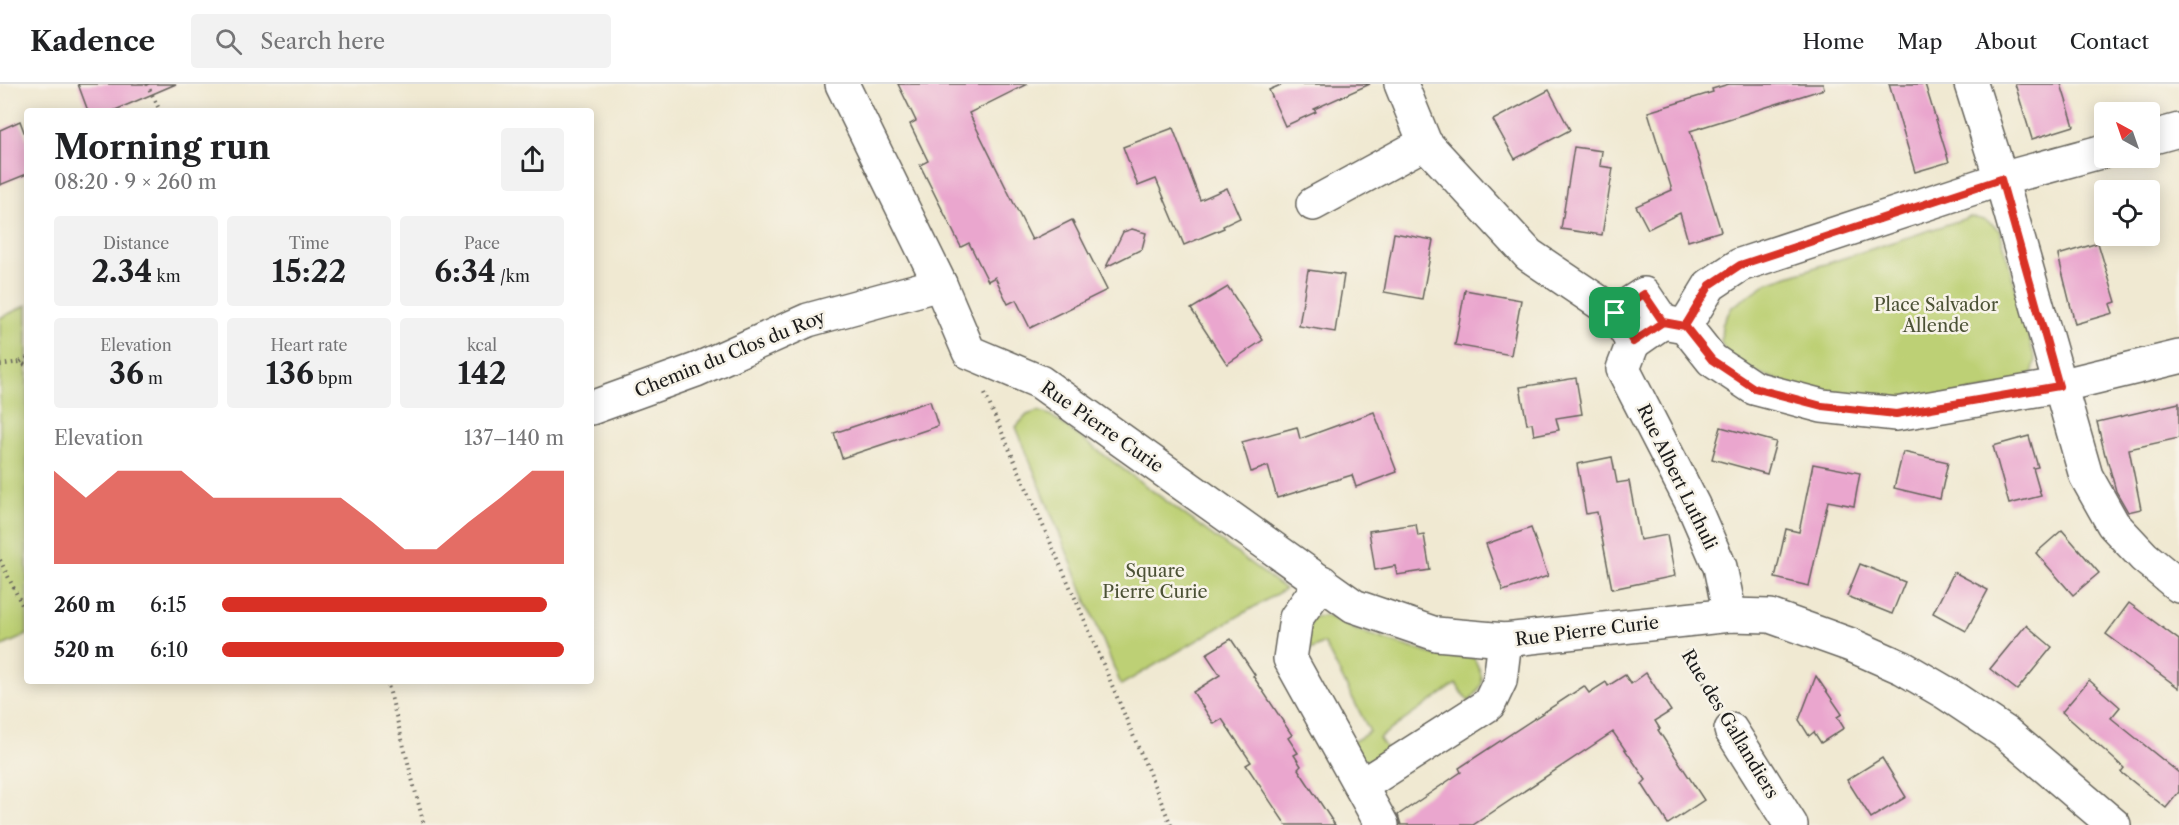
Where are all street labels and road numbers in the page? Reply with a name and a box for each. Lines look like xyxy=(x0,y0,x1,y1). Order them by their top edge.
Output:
street label: Chemin du Clos du Roy xyxy=(631,305,829,402)
street label: Rue Pierre Curie xyxy=(1037,377,1167,477)
street label: Rue Albert Luthuli xyxy=(1632,401,1722,554)
street label: Rue Pierre Curie xyxy=(1514,611,1660,651)
street label: Rue des Gallandiers xyxy=(1677,645,1783,803)

